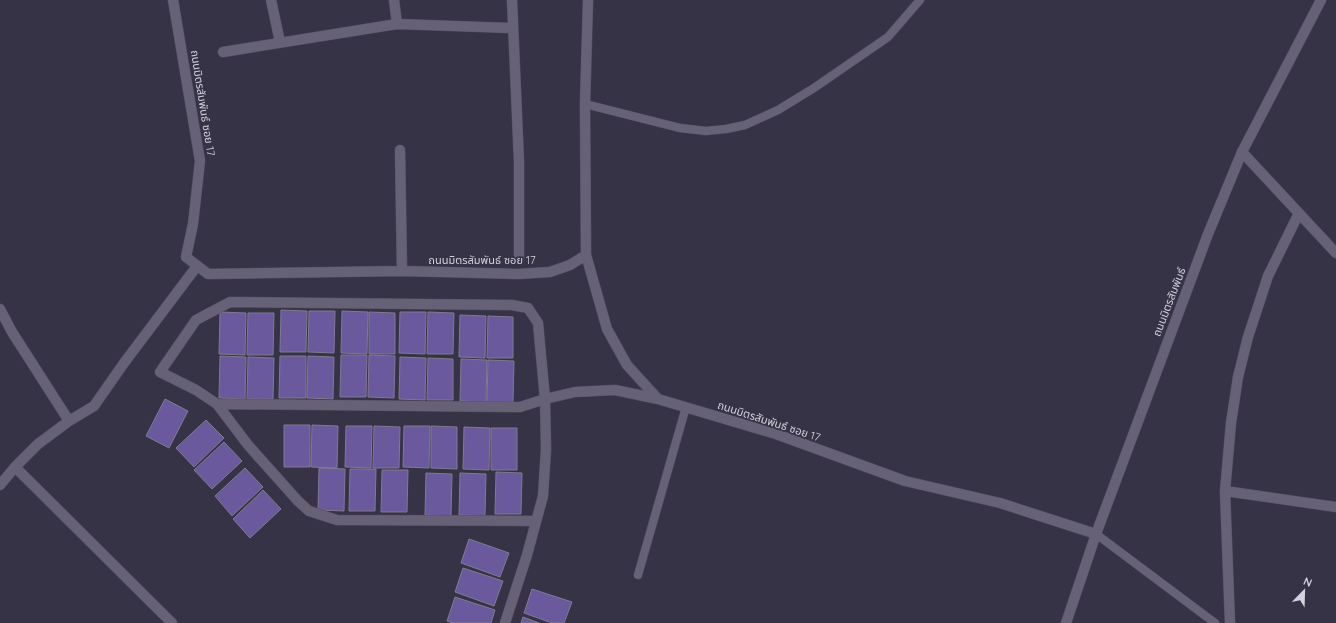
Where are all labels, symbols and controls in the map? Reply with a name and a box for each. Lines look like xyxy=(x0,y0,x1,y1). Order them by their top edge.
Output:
street label: ถนนมิตรสัมพันธ์ ซอย 17 xyxy=(188,49,218,157)
street label: ถนนมิตรสัมพันธ์ ซอย 17 xyxy=(428,253,536,267)
street label: ถนนมิตรสัมพันธ์ xyxy=(1149,265,1189,338)
street label: ถนนมิตรสัมพันธ์ ซอย 17 xyxy=(716,398,823,444)
north arrow xyxy=(1284,571,1324,611)
text: N xyxy=(1301,574,1314,590)

